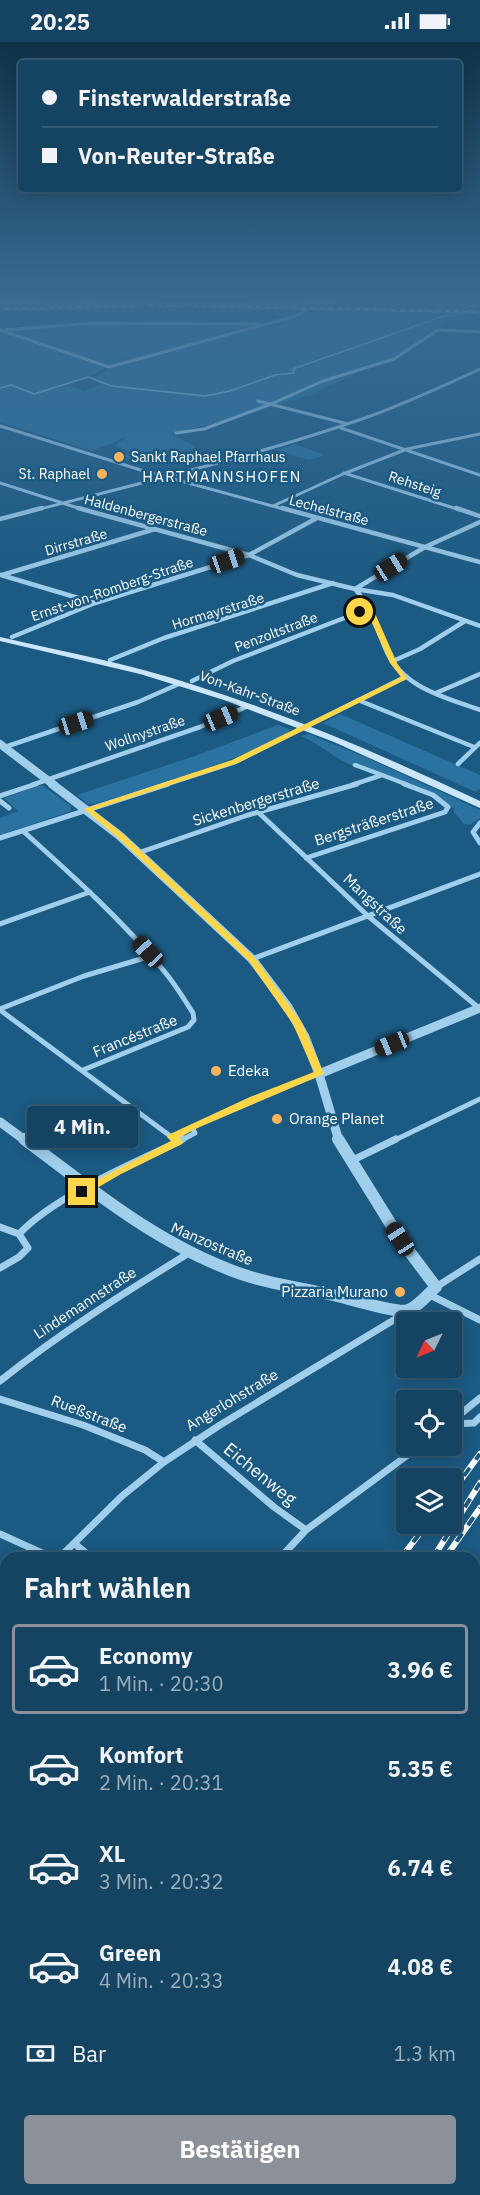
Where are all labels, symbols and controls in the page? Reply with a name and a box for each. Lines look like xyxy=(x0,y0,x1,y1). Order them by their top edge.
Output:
text: 20:25 xyxy=(30,7,90,36)
text: Finsterwalderstraße xyxy=(78,83,291,112)
text: Von-Reuter-Straße xyxy=(78,141,275,170)
place label: Sankt Raphael Pfarrhaus xyxy=(131,448,286,466)
marker: Sankt Raphael Pfarrhaus xyxy=(112,450,126,464)
place label: St. Raphael xyxy=(19,465,90,483)
marker: St. Raphael xyxy=(95,467,109,481)
district label: HARTMANNSHOFEN xyxy=(142,467,302,486)
street label: Rehsteig xyxy=(386,467,444,501)
street label: Haldenbergerstraße xyxy=(83,490,210,540)
street label: Lechelstraße xyxy=(287,491,371,529)
street label: Dirrstraße xyxy=(43,524,110,559)
car xyxy=(207,547,247,575)
car xyxy=(371,550,411,584)
street label: Ernst-von-Romberg-Straße xyxy=(28,553,196,625)
street label: Hormayrstraße xyxy=(170,588,267,634)
route start xyxy=(346,598,373,625)
street label: Penzoltstraße xyxy=(232,608,320,656)
street label: Von-Kahr-Straße xyxy=(197,666,303,720)
car xyxy=(201,703,241,733)
car xyxy=(56,709,96,737)
street label: Wollnystraße xyxy=(103,711,188,755)
street label: Sickenbergerstraße xyxy=(190,773,322,830)
street label: Bergsträßerstraße xyxy=(312,793,436,850)
street label: Mangstraße xyxy=(339,869,411,938)
car xyxy=(129,933,167,971)
street label: Francéstraße xyxy=(90,1010,180,1061)
car xyxy=(372,1029,412,1059)
place label: Edeka xyxy=(228,1061,269,1080)
marker: Edeka xyxy=(209,1064,223,1078)
callout: 4 Min. xyxy=(26,1105,138,1147)
place label: Orange Planet xyxy=(289,1109,384,1128)
marker: Orange Planet xyxy=(270,1112,284,1126)
text: 4 Min. xyxy=(54,1113,111,1140)
route end xyxy=(68,1178,95,1205)
street label: Manzostraße xyxy=(168,1218,256,1269)
car xyxy=(383,1219,417,1259)
street label: Lindemannstraße xyxy=(30,1262,140,1343)
place label: Pizzaria Murano xyxy=(281,1282,388,1301)
marker: Pizzaria Murano xyxy=(393,1285,407,1299)
north arrow xyxy=(396,1312,462,1378)
map controls xyxy=(396,1312,462,1534)
street label: Angerlohstraße xyxy=(182,1365,281,1435)
street label: Rueßstraße xyxy=(49,1390,130,1437)
button: locate xyxy=(396,1390,462,1456)
street label: Eichenweg xyxy=(219,1437,302,1510)
button: layers xyxy=(396,1468,462,1534)
text: Fahrt wählen xyxy=(24,1570,191,1605)
text: Economy xyxy=(99,1641,193,1670)
icon: car xyxy=(27,1642,81,1696)
text: 3.96 € xyxy=(388,1655,453,1684)
text: 1 Min. · 20:30 xyxy=(99,1670,224,1697)
text: Komfort xyxy=(99,1740,184,1769)
icon: car xyxy=(27,1741,81,1795)
text: 5.35 € xyxy=(388,1754,453,1783)
text: 2 Min. · 20:31 xyxy=(99,1769,224,1796)
text: XL xyxy=(99,1839,125,1868)
icon: car xyxy=(27,1840,81,1894)
text: 6.74 € xyxy=(388,1853,453,1882)
text: 3 Min. · 20:32 xyxy=(99,1868,224,1895)
text: Green xyxy=(99,1938,161,1967)
icon: car xyxy=(27,1939,81,1993)
text: 4.08 € xyxy=(388,1952,453,1981)
text: 4 Min. · 20:33 xyxy=(99,1967,224,1994)
icon: cash xyxy=(24,2037,57,2070)
text: Bar xyxy=(72,2039,106,2068)
text: 1.3 km xyxy=(394,2040,456,2067)
button: Bestätigen xyxy=(24,2115,456,2184)

